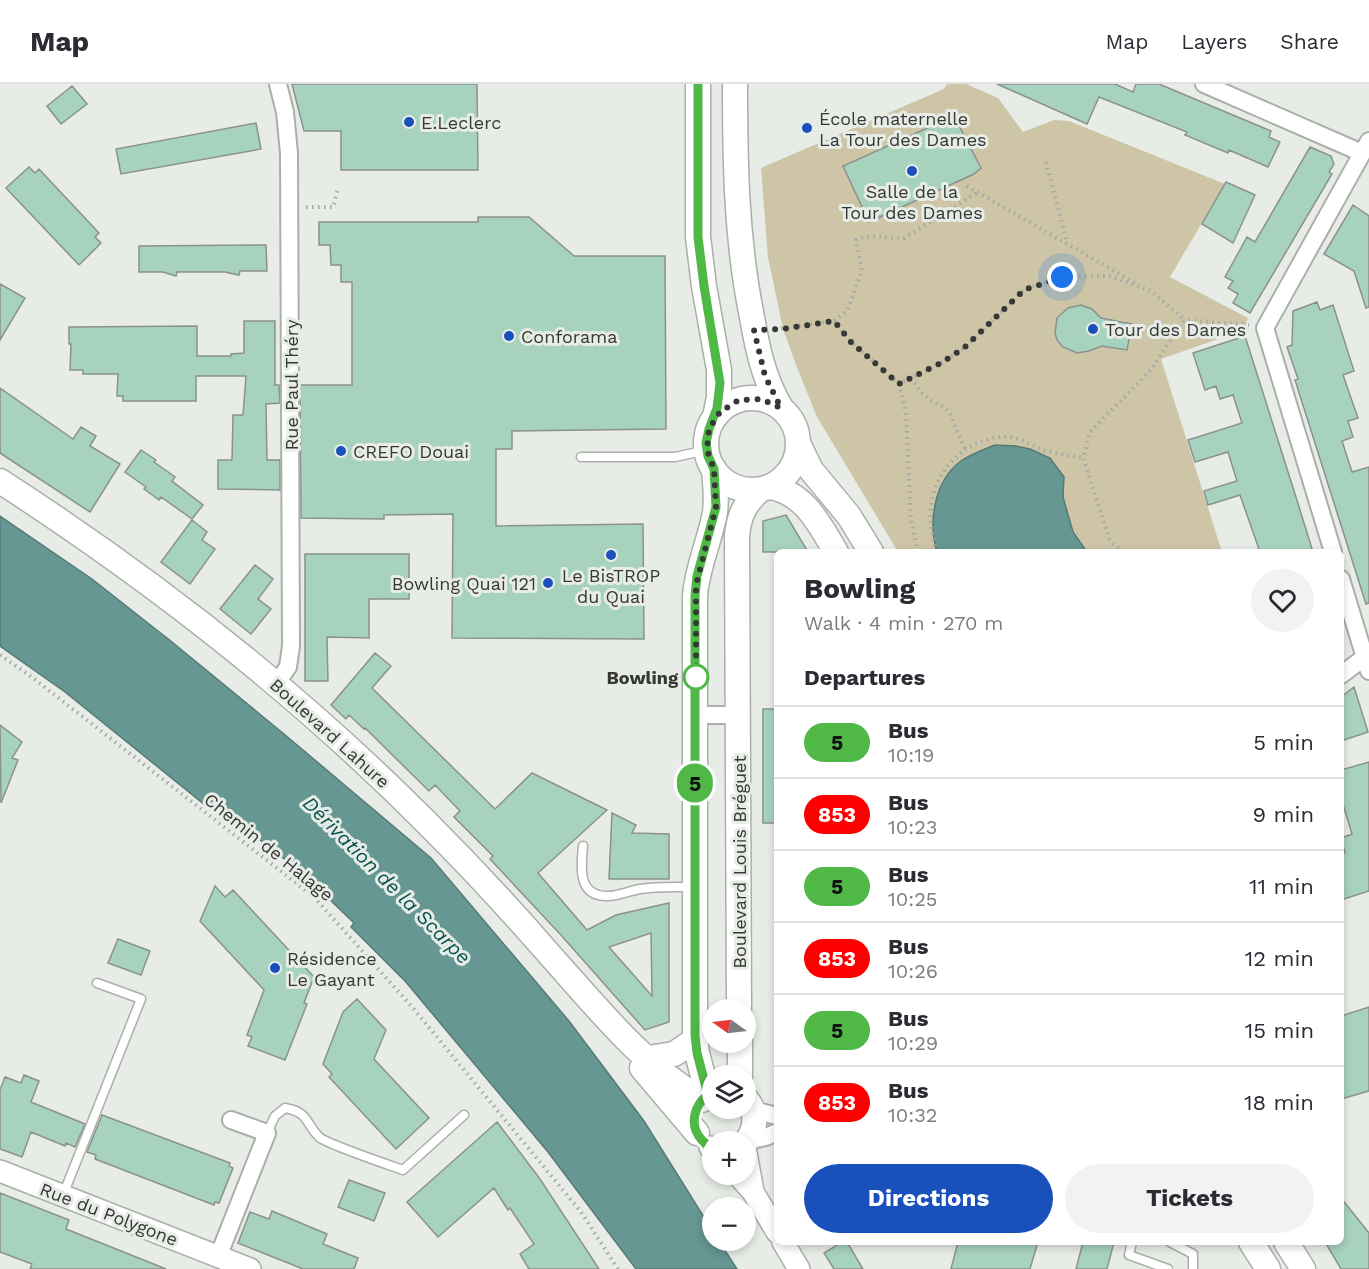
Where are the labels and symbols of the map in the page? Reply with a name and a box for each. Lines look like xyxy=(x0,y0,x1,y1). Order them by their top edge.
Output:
place label: École maternelle La Tour des Dames xyxy=(819,108,987,150)
place label: E.Leclerc xyxy=(421,112,501,133)
marker: E.Leclerc xyxy=(402,115,416,129)
marker: École maternelle La Tour des Dames xyxy=(800,121,814,135)
marker: Salle de la Tour des Dames xyxy=(905,164,919,178)
place label: Salle de la Tour des Dames xyxy=(841,181,983,223)
your location xyxy=(1047,262,1077,292)
street label: Rue Paul Théry xyxy=(281,319,302,450)
place label: Tour des Dames xyxy=(1105,319,1246,340)
marker: Tour des Dames xyxy=(1086,322,1100,336)
place label: Conforama xyxy=(521,326,617,347)
marker: Conforama xyxy=(502,329,516,343)
place label: CREFO Douai xyxy=(353,441,469,462)
marker: CREFO Douai xyxy=(334,444,348,458)
marker: Le BisTROP du Quai xyxy=(604,548,618,562)
place label: Le BisTROP du Quai xyxy=(562,565,660,607)
place label: Bowling Quai 121 xyxy=(392,573,536,594)
marker: Bowling Quai 121 xyxy=(541,576,555,590)
marker: Bowling xyxy=(683,664,709,690)
place label: Bowling xyxy=(607,667,679,688)
street label: Boulevard Lahure xyxy=(266,674,394,792)
street label: Boulevard Louis Bréguet xyxy=(729,755,750,969)
line badge: 5 xyxy=(676,764,714,802)
street label: Chemin de Halage xyxy=(200,789,338,905)
water label: Dérivation de la Scarpe xyxy=(298,791,476,969)
place label: Résidence Le Gayant xyxy=(287,948,377,990)
marker: Résidence Le Gayant xyxy=(268,961,282,975)
north arrow xyxy=(702,999,756,1053)
street label: Rue du Polygone xyxy=(37,1178,181,1250)

